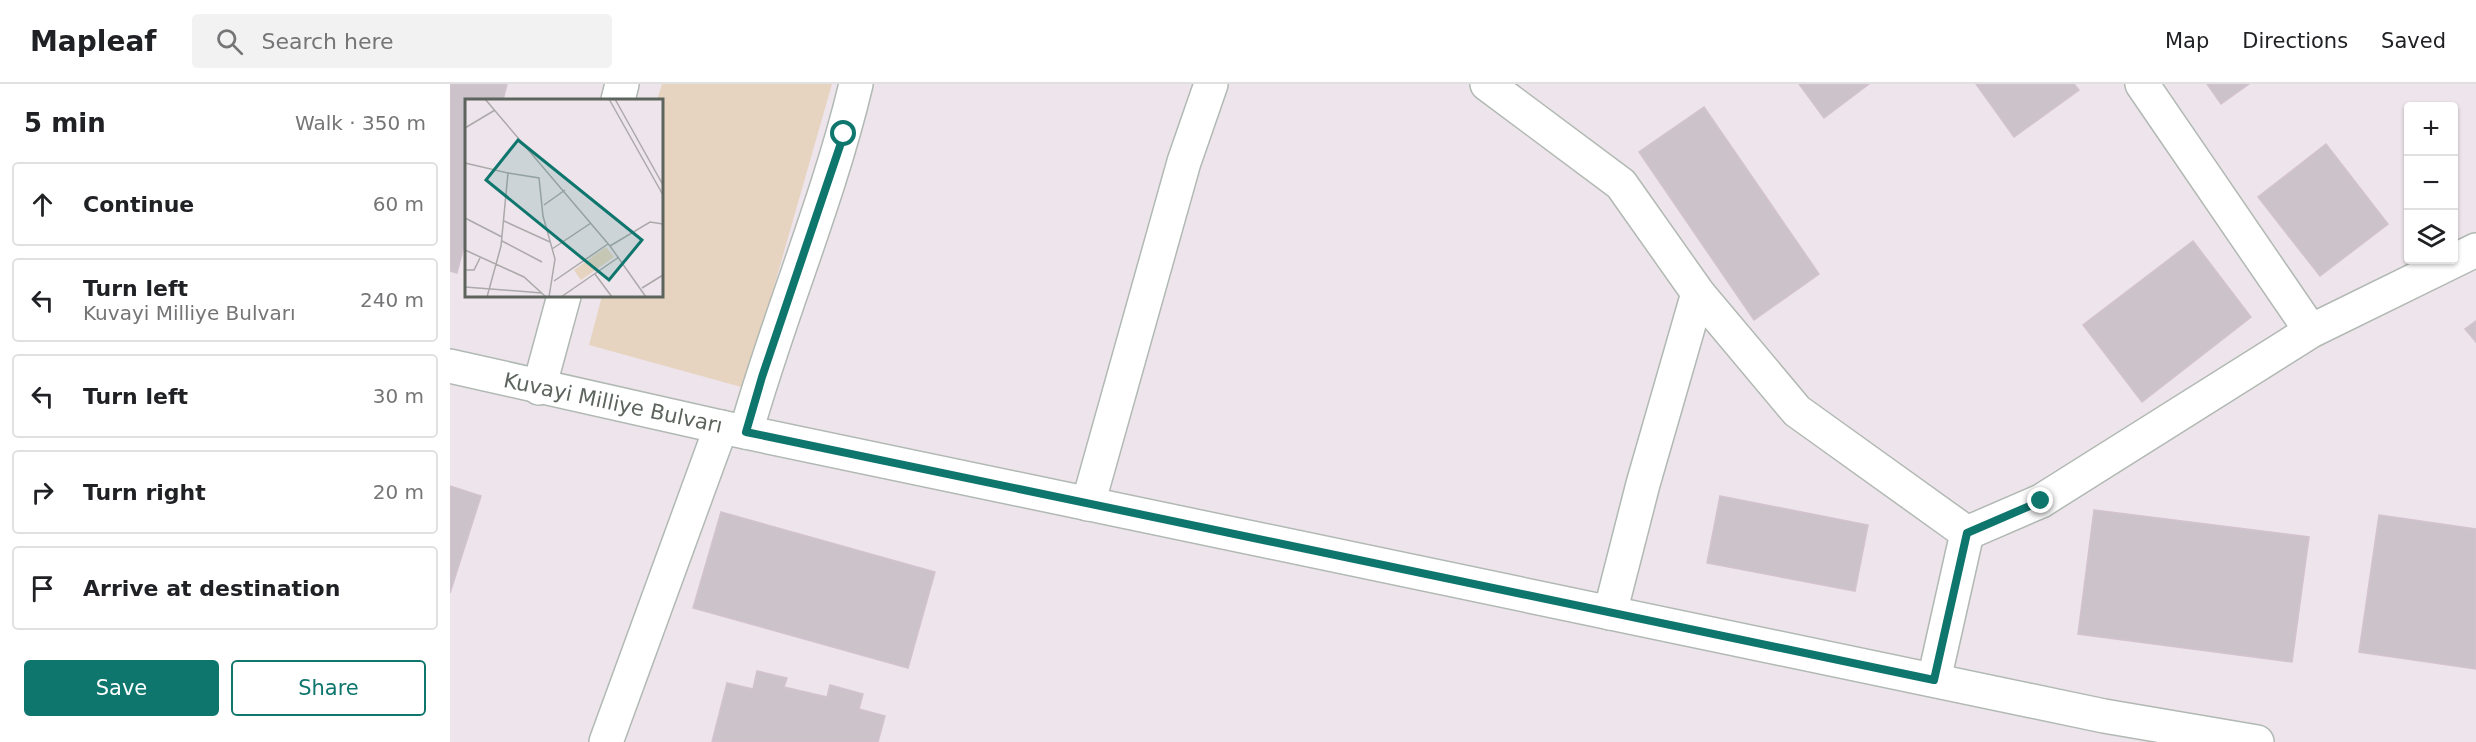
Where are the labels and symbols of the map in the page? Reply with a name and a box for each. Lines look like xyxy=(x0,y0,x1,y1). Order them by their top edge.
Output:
inset map xyxy=(465,99,663,297)
route start xyxy=(830,120,856,146)
street label: Kuvayi Milliye Bulvarı xyxy=(501,368,725,438)
route end xyxy=(2027,487,2053,513)

